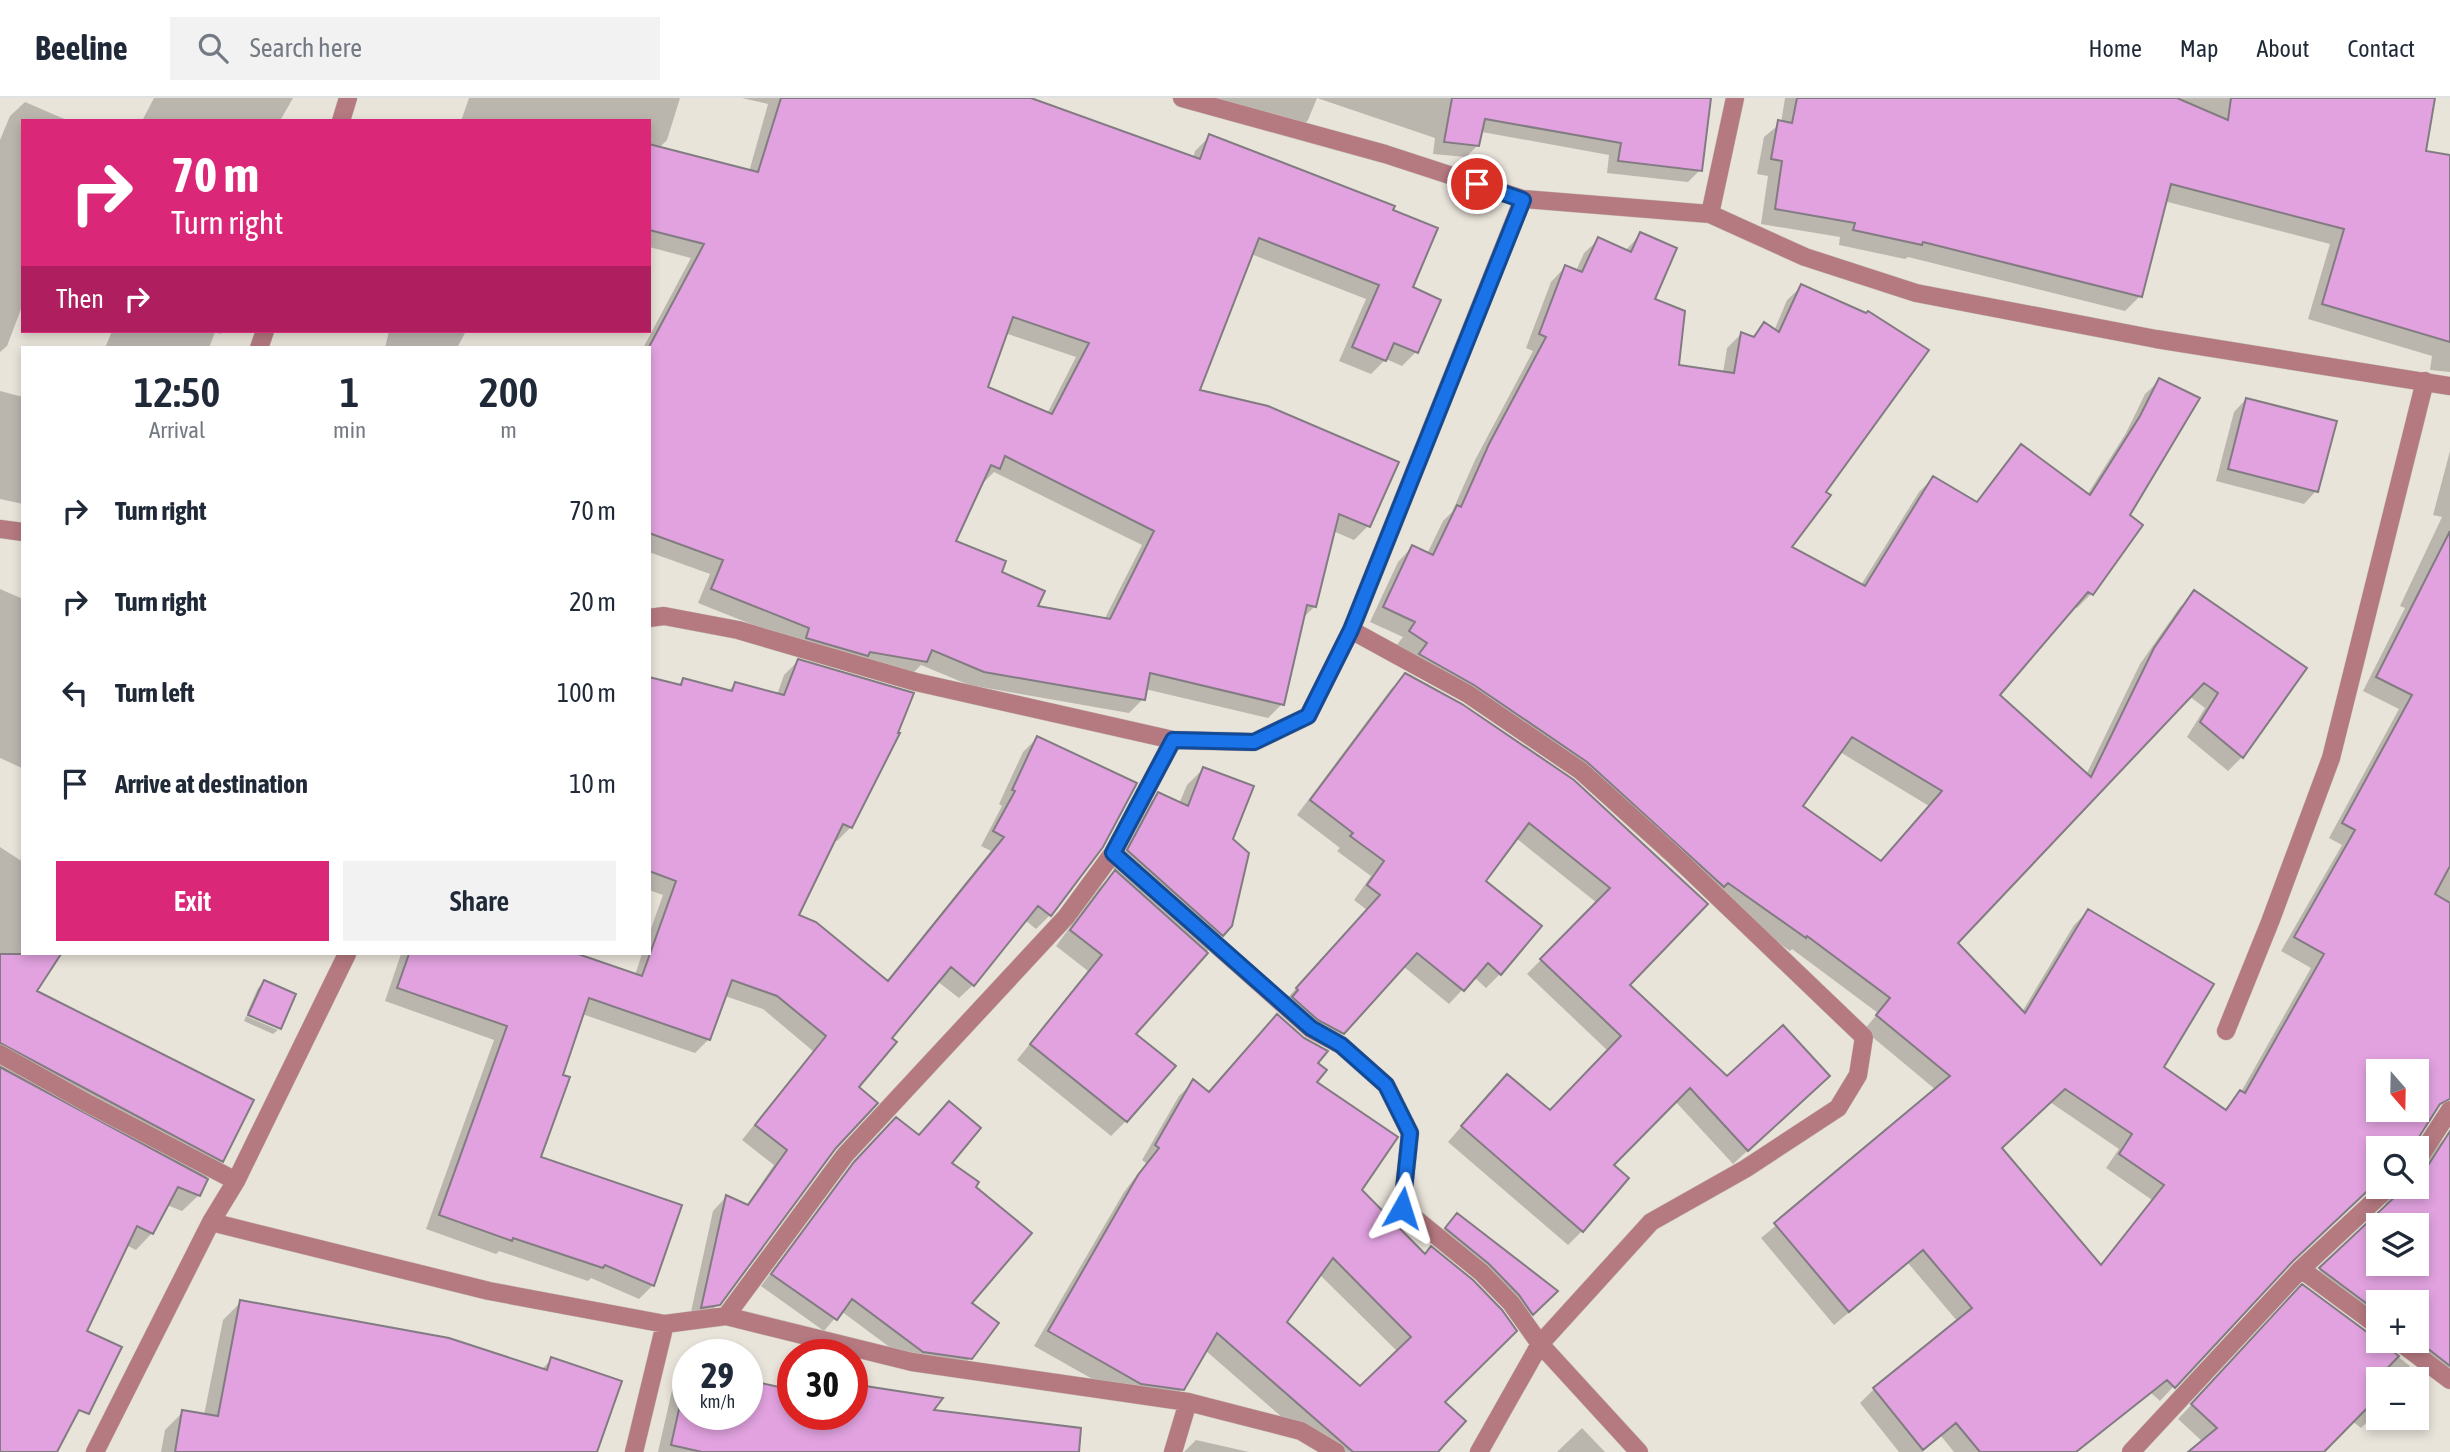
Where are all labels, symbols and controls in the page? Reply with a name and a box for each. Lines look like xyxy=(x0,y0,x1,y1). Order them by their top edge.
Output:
search box xyxy=(170,17,660,80)
text: Beeline xyxy=(35,29,128,67)
icon: search xyxy=(194,29,232,67)
text: Search here xyxy=(250,33,362,63)
text: Home xyxy=(2088,35,2142,62)
text: Map xyxy=(2180,35,2218,62)
text: About xyxy=(2256,35,2309,62)
text: Contact xyxy=(2347,35,2415,62)
text: 70 m xyxy=(171,146,259,202)
icon: right xyxy=(56,147,147,238)
pin xyxy=(1447,154,1507,214)
icon: arrive xyxy=(1458,165,1496,203)
text: Turn right xyxy=(171,204,284,241)
icon: right xyxy=(118,280,156,318)
text: Then xyxy=(56,284,104,314)
text: 12:50 xyxy=(134,368,220,416)
text: 1 xyxy=(340,368,359,416)
text: 200 xyxy=(479,368,538,416)
text: Arrival xyxy=(149,417,205,443)
text: min xyxy=(333,417,366,443)
text: m xyxy=(500,417,517,443)
icon: right xyxy=(56,492,94,530)
text: Turn right xyxy=(115,496,206,526)
text: 70 m xyxy=(569,496,616,526)
icon: right xyxy=(56,583,94,621)
text: Turn right xyxy=(115,587,206,617)
text: 20 m xyxy=(569,587,616,617)
icon: left xyxy=(56,674,94,712)
text: Turn left xyxy=(115,678,195,708)
text: 100 m xyxy=(557,678,616,708)
icon: arrive xyxy=(56,765,94,803)
text: Arrive at destination xyxy=(115,769,308,799)
text: 10 m xyxy=(569,769,616,799)
button: Exit xyxy=(56,861,329,941)
button: Share xyxy=(343,861,616,941)
north arrow xyxy=(2366,1059,2429,1122)
map controls xyxy=(2366,1059,2429,1430)
button: search xyxy=(2366,1136,2429,1199)
position arrow xyxy=(1365,1171,1439,1245)
button: layers xyxy=(2366,1213,2429,1276)
button: + xyxy=(2366,1290,2429,1353)
speed limit sign: 30 xyxy=(777,1339,868,1430)
text: 29 xyxy=(701,1355,734,1395)
button: − xyxy=(2366,1367,2429,1430)
text: km/h xyxy=(700,1391,735,1412)

